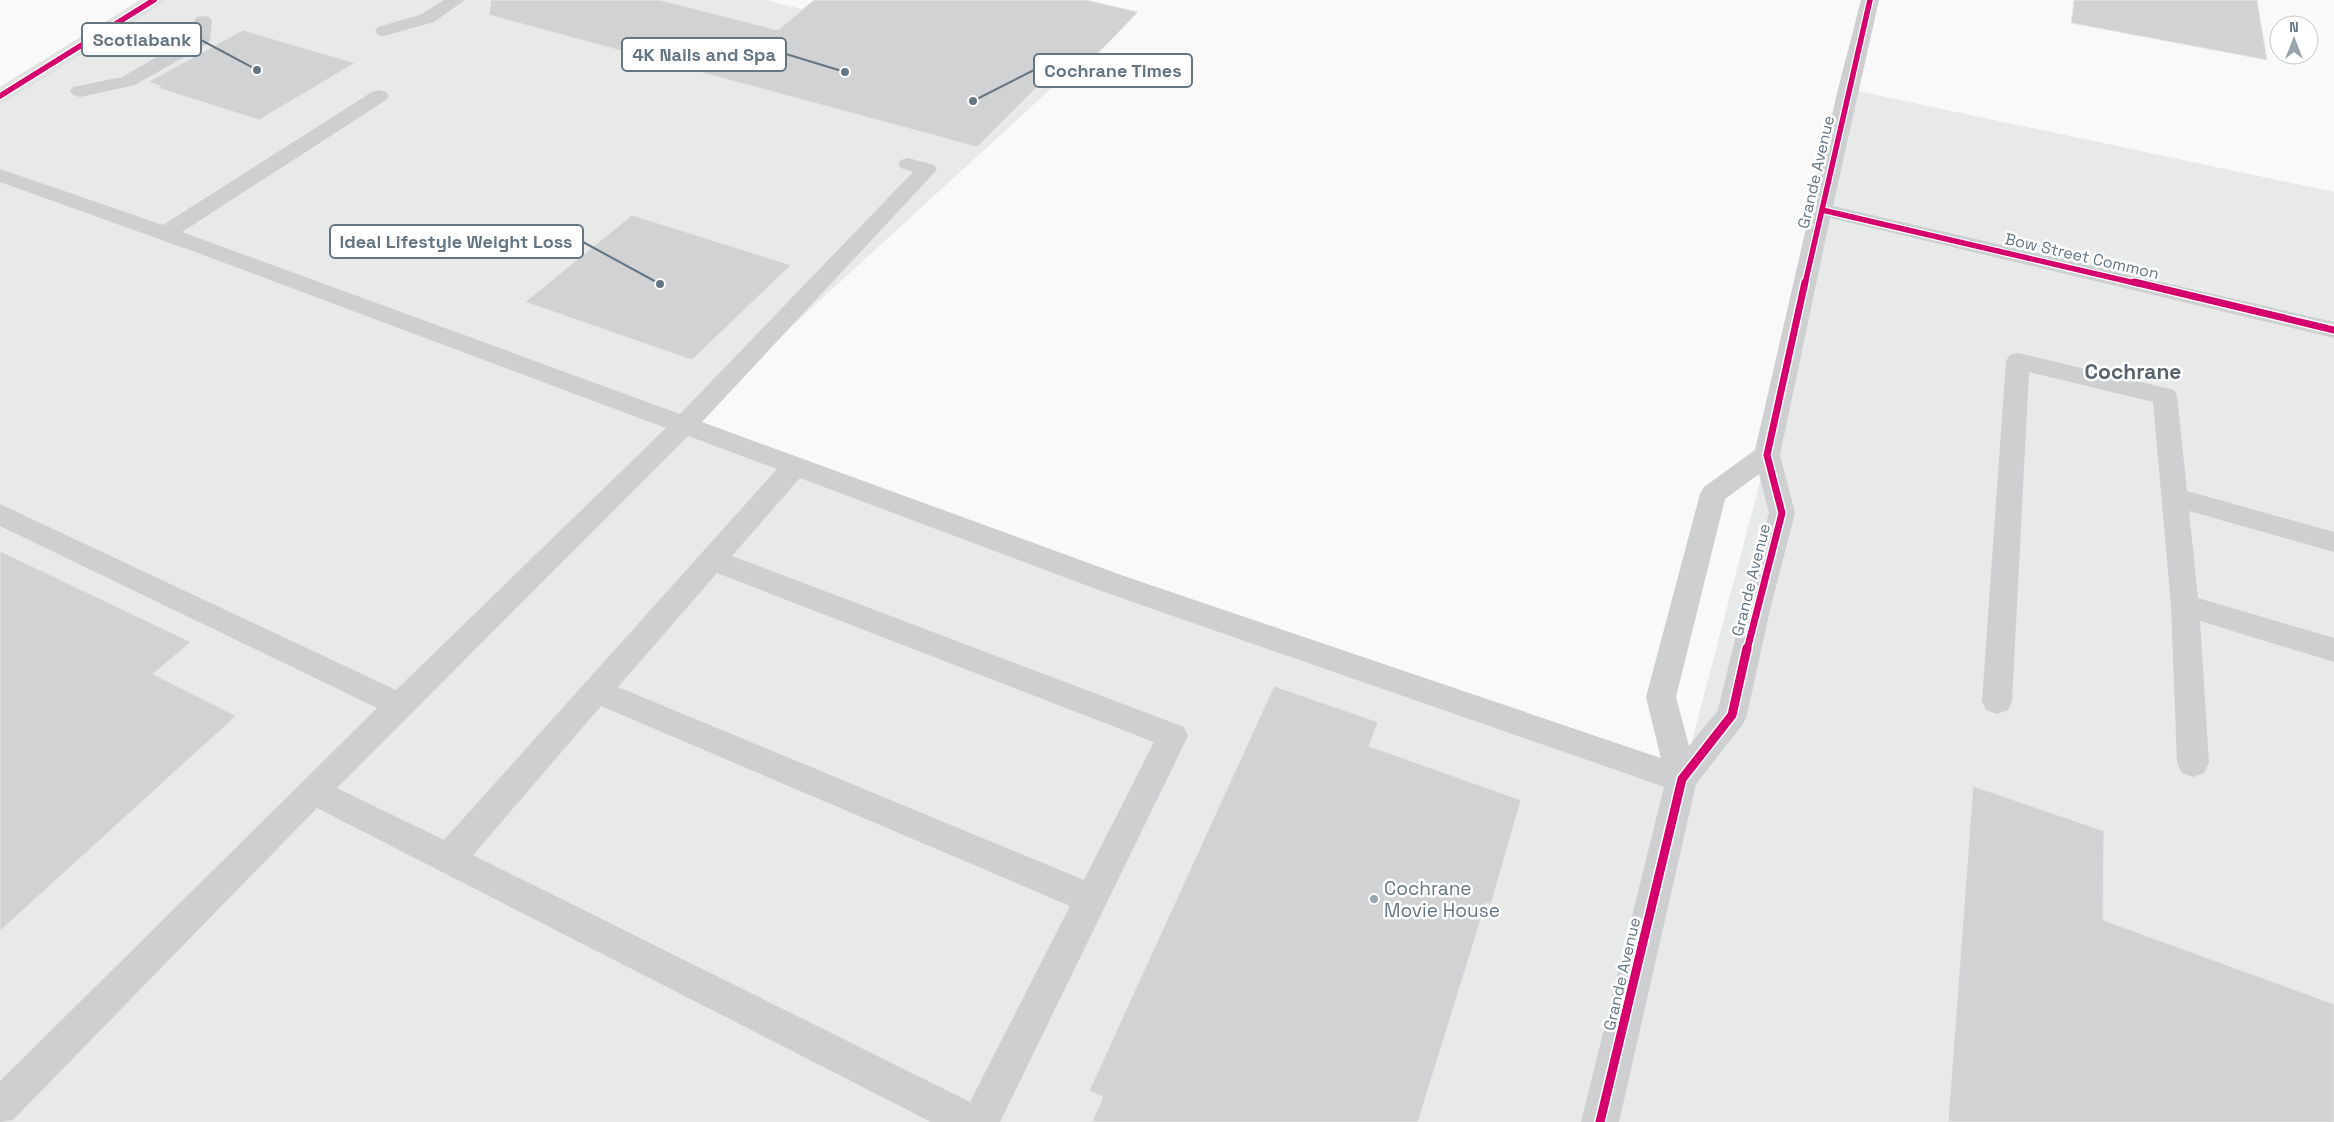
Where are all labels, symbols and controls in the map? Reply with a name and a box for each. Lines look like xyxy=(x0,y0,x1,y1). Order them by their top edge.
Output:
north arrow xyxy=(2269,15,2319,65)
text: N xyxy=(2289,18,2299,36)
callout: Scotiabank xyxy=(82,23,201,56)
text: Scotiabank xyxy=(93,28,191,51)
callout: 4K Nails and Spa xyxy=(622,38,786,71)
text: 4K Nails and Spa xyxy=(632,43,776,66)
callout: Cochrane Times xyxy=(1034,54,1192,87)
text: Cochrane Times xyxy=(1044,59,1182,82)
street label: Grande Avenue xyxy=(1793,113,1839,231)
callout: Ideal Lifestyle Weight Loss xyxy=(330,225,583,258)
street label: Bow Street Common xyxy=(2003,228,2161,284)
text: Ideal Lifestyle Weight Loss xyxy=(339,230,573,253)
district label: Cochrane xyxy=(2085,358,2181,385)
street label: Grande Avenue xyxy=(1727,521,1775,639)
place label: Cochrane Movie House xyxy=(1384,876,1500,923)
marker: Cochrane Movie House xyxy=(1368,893,1380,905)
street label: Grande Avenue xyxy=(1599,915,1645,1033)

